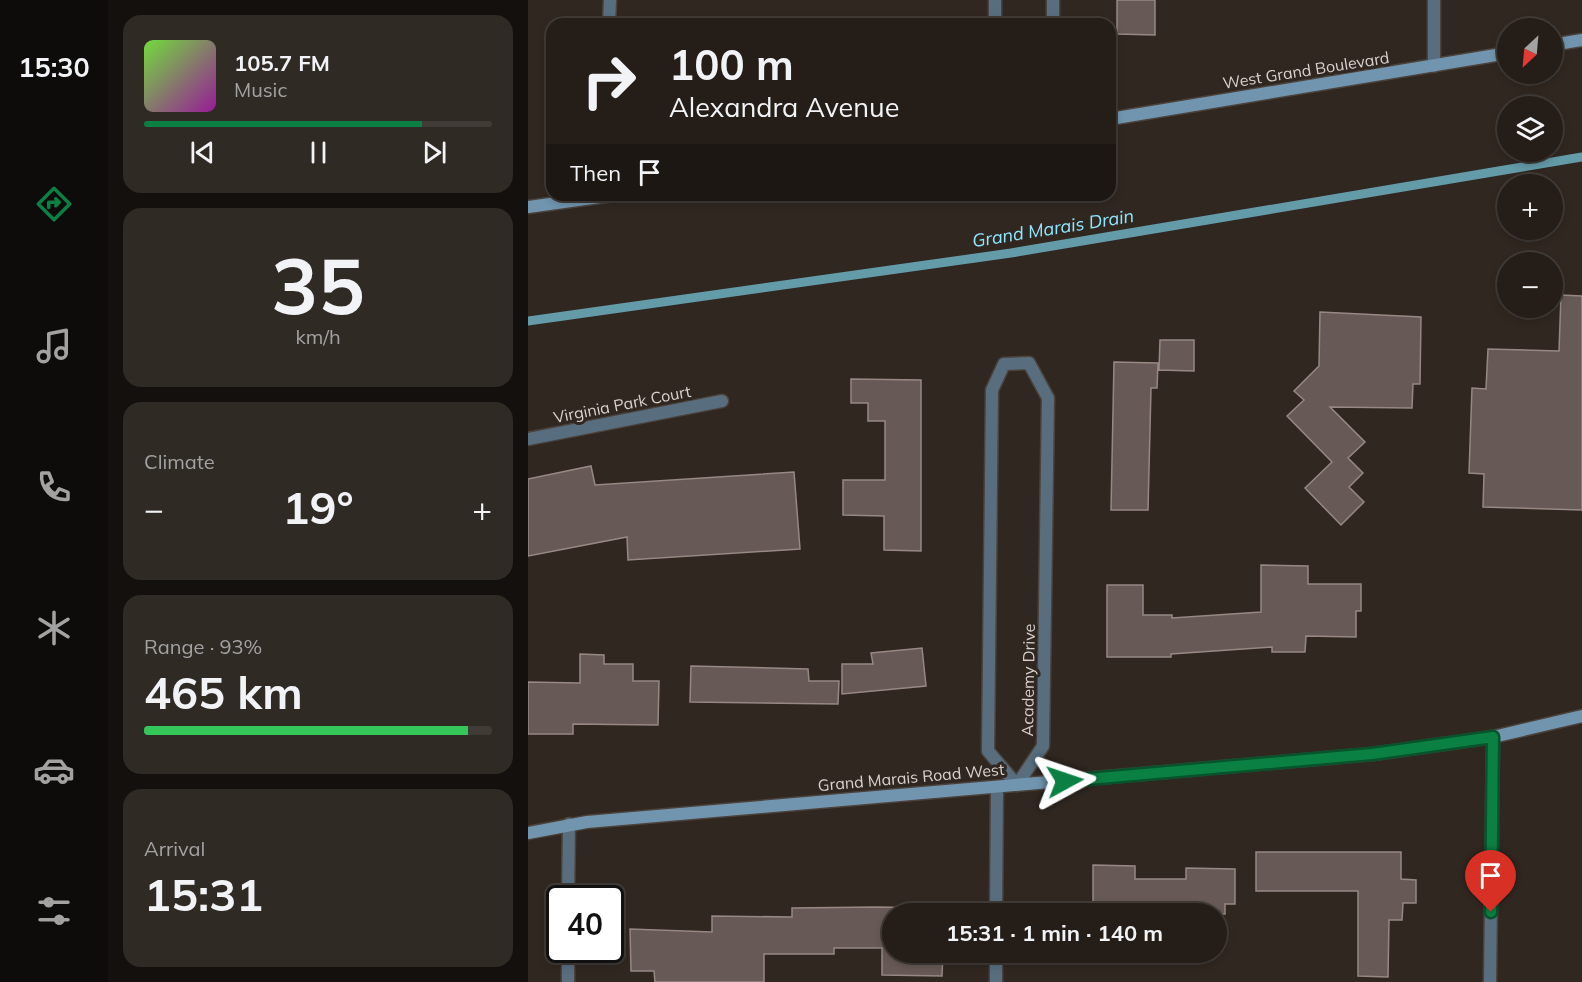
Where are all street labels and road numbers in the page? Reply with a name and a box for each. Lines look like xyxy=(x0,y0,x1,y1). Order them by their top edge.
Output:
street label: West Grand Boulevard xyxy=(1221,47,1391,93)
street label: Virginia Park Court xyxy=(552,381,693,427)
street label: Academy Drive xyxy=(1017,623,1039,737)
street label: Grand Marais Road West xyxy=(817,759,1005,795)

